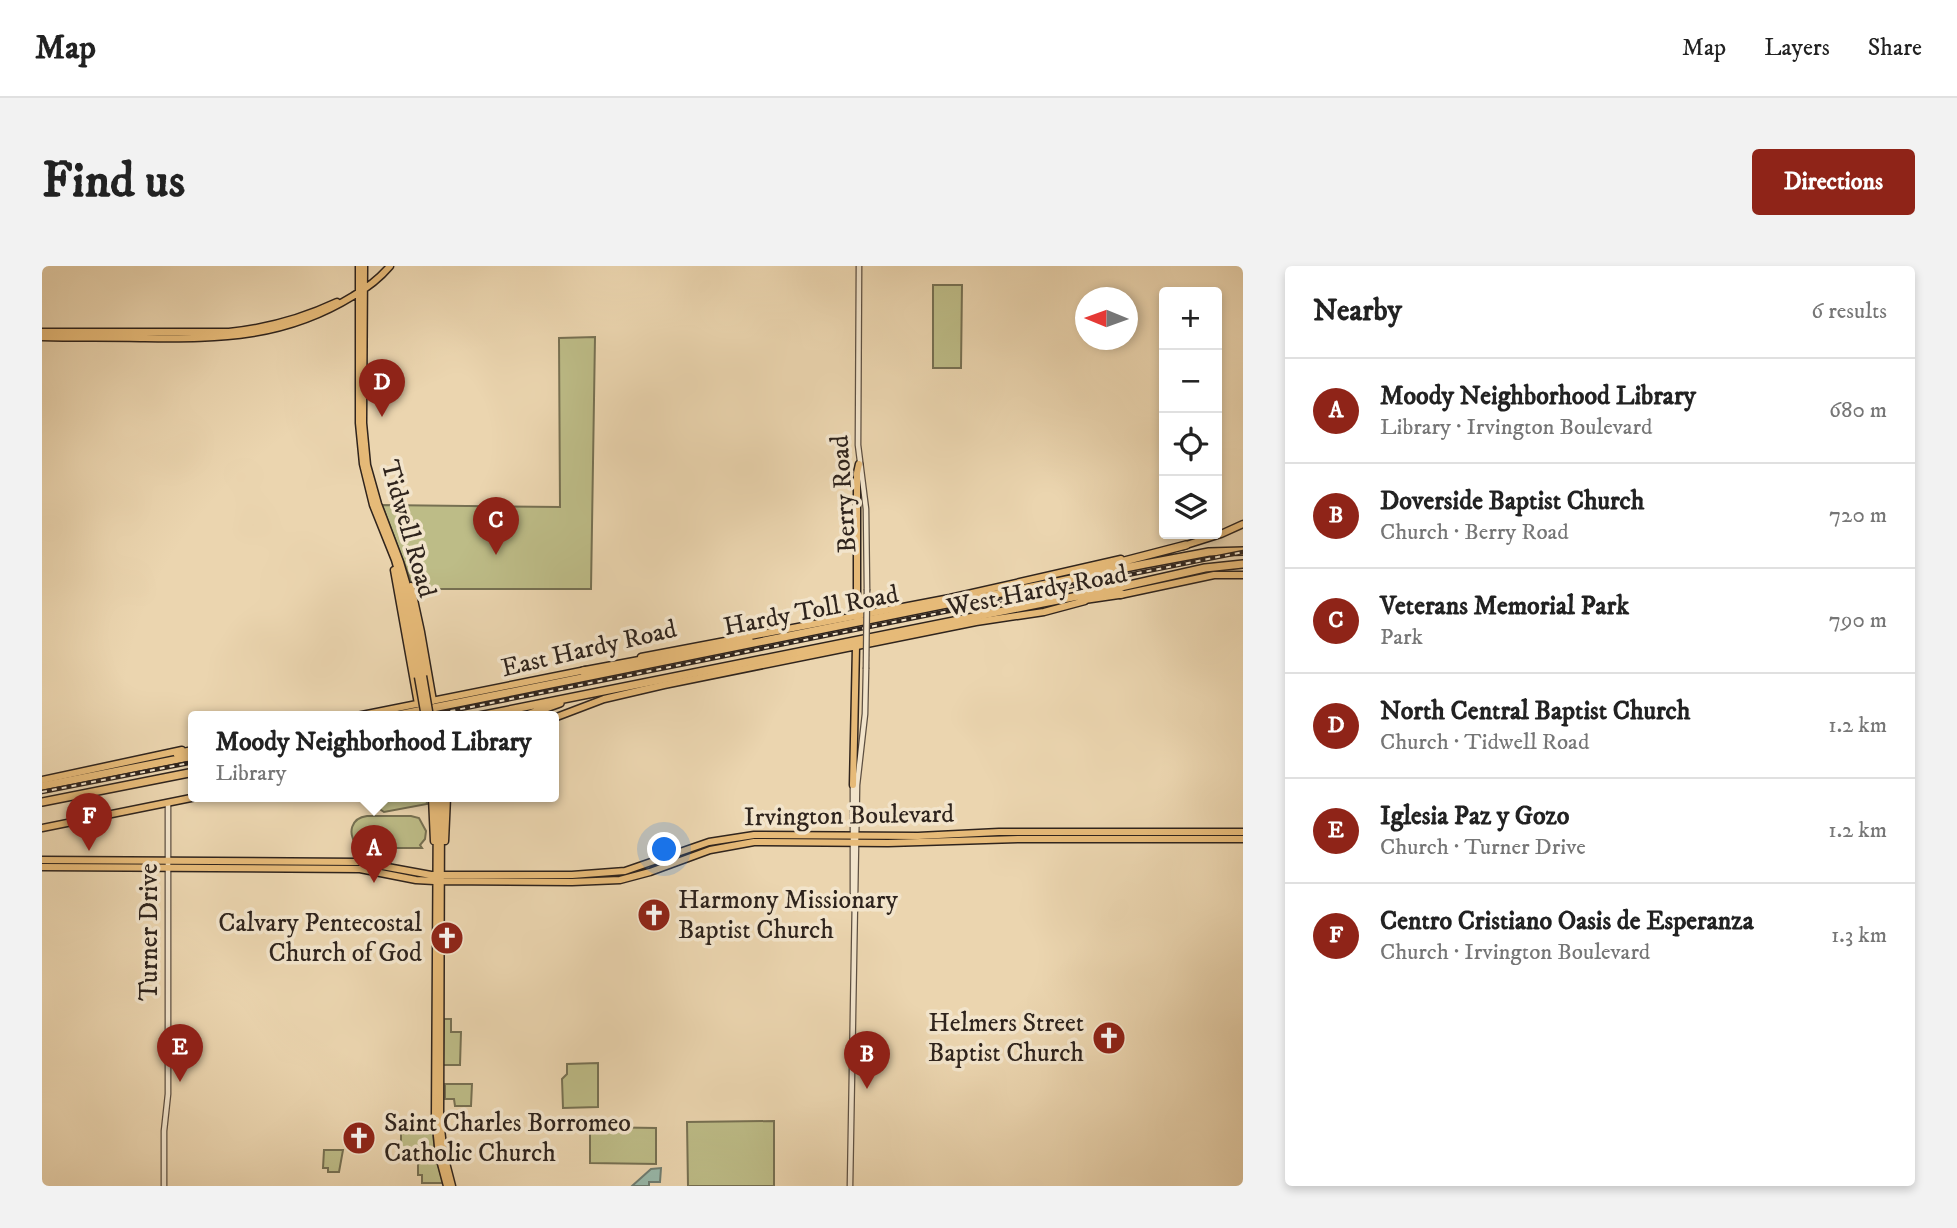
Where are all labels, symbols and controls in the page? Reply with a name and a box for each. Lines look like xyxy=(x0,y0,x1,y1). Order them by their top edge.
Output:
text: Map xyxy=(35,28,96,69)
text: Map xyxy=(1682,33,1726,63)
text: Layers xyxy=(1764,33,1830,63)
text: Share xyxy=(1868,33,1922,63)
button: Directions xyxy=(1752,149,1915,215)
text: Find us xyxy=(42,151,185,213)
north arrow xyxy=(1075,287,1138,350)
map controls xyxy=(1159,287,1222,539)
button: + xyxy=(1159,287,1222,350)
text: Nearby xyxy=(1313,293,1402,330)
text: 6 results xyxy=(1811,297,1887,326)
button: − xyxy=(1159,350,1222,413)
pin: D xyxy=(359,359,405,417)
text: Moody Neighborhood Library xyxy=(1380,380,1696,413)
text: A xyxy=(1329,396,1343,425)
text: 680 m xyxy=(1829,396,1887,425)
button: locate xyxy=(1159,413,1222,476)
text: Library · Irvington Boulevard xyxy=(1380,413,1653,442)
street label: Berry Road xyxy=(823,434,865,554)
street label: Tidwell Road xyxy=(373,456,443,602)
button: layers xyxy=(1159,476,1222,539)
text: Doverside Baptist Church xyxy=(1380,485,1644,518)
pin: C xyxy=(473,497,519,555)
text: B xyxy=(1329,501,1343,530)
text: 720 m xyxy=(1829,501,1887,530)
text: Church · Berry Road xyxy=(1380,518,1569,547)
street label: West Hardy Road xyxy=(943,557,1130,625)
street label: Hardy Toll Road xyxy=(721,578,901,644)
text: Veterans Memorial Park xyxy=(1380,590,1629,623)
text: C xyxy=(1328,606,1344,635)
text: 790 m xyxy=(1829,606,1887,635)
street label: East Hardy Road xyxy=(498,613,680,685)
text: Park xyxy=(1380,623,1423,652)
text: North Central Baptist Church xyxy=(1380,695,1690,728)
popup xyxy=(188,711,559,802)
text: D xyxy=(1327,711,1345,740)
text: 1.2 km xyxy=(1828,711,1887,740)
text: Moody Neighborhood Library xyxy=(216,726,531,759)
text: Church · Tidwell Road xyxy=(1380,728,1589,757)
text: Library xyxy=(216,759,287,788)
pin: F xyxy=(66,793,112,851)
street label: Irvington Boulevard xyxy=(743,798,955,834)
text: Iglesia Paz y Gozo xyxy=(1380,800,1570,833)
text: E xyxy=(1328,816,1344,845)
text: 1.2 km xyxy=(1828,816,1887,845)
pin: A xyxy=(351,825,397,883)
your location xyxy=(647,832,681,866)
text: Church · Turner Drive xyxy=(1380,833,1586,862)
street label: Turner Drive xyxy=(133,863,166,1001)
place label: Harmony Missionary Baptist Church xyxy=(678,884,898,947)
church icon: Harmony Missionary Baptist Church xyxy=(635,896,673,934)
text: Centro Cristiano Oasis de Esperanza xyxy=(1380,905,1754,938)
place label: Calvary Pentecostal Church of God xyxy=(218,907,422,970)
church icon: Calvary Pentecostal Church of God xyxy=(428,919,466,957)
text: F xyxy=(1329,921,1343,950)
text: 1.3 km xyxy=(1831,921,1887,950)
text: Church · Irvington Boulevard xyxy=(1380,938,1650,967)
place label: Helmers Street Baptist Church xyxy=(928,1007,1084,1070)
church icon: Helmers Street Baptist Church xyxy=(1090,1019,1128,1057)
pin: E xyxy=(157,1024,203,1082)
pin: B xyxy=(844,1031,890,1089)
place label: Saint Charles Borromeo Catholic Church xyxy=(384,1107,631,1170)
church icon: Saint Charles Borromeo Catholic Church xyxy=(340,1119,378,1157)

